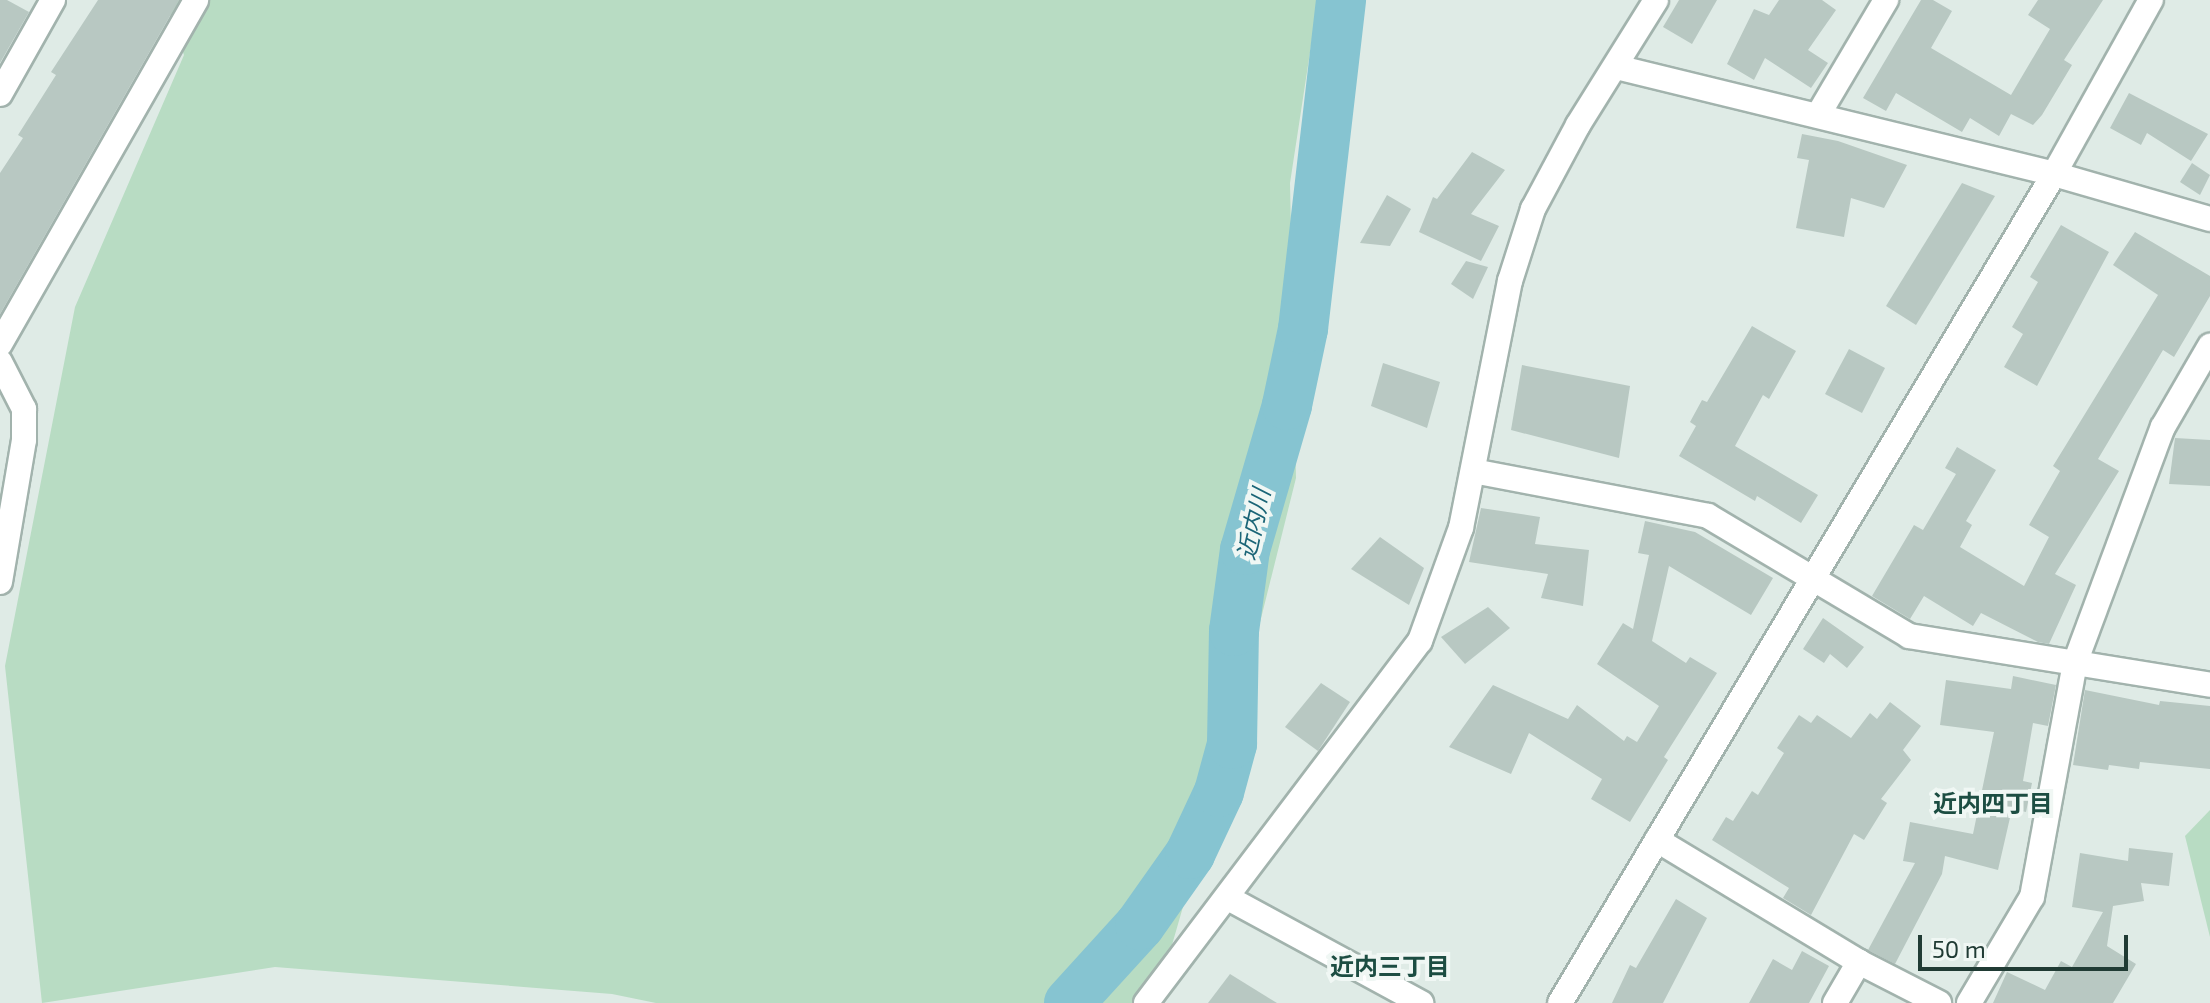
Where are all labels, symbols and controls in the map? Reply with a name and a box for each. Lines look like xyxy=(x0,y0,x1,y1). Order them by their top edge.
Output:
water label: 近内川 xyxy=(1231,486,1275,562)
district label: 近内四丁目 xyxy=(1933,789,2053,817)
scale bar xyxy=(1922,919,2132,969)
text: 50 m xyxy=(1932,934,1986,963)
district label: 近内三丁目 xyxy=(1330,952,1450,980)

